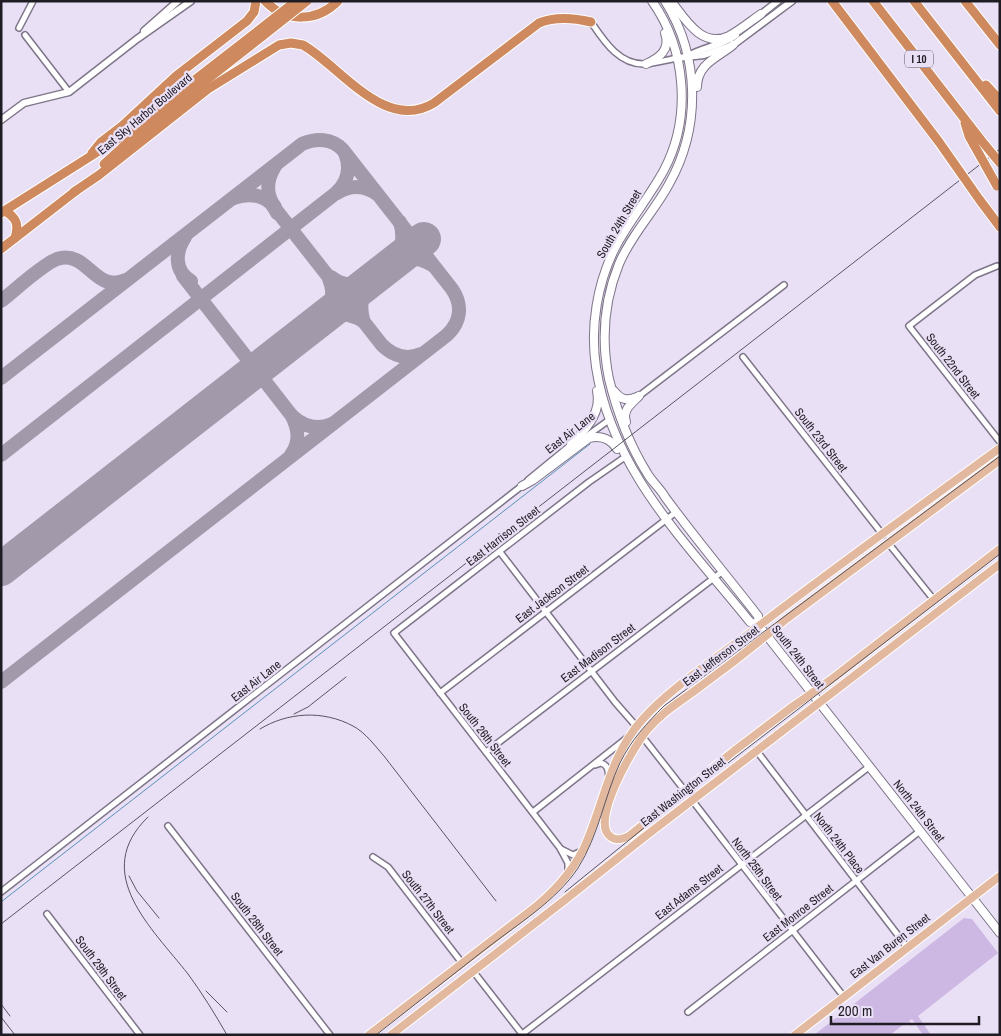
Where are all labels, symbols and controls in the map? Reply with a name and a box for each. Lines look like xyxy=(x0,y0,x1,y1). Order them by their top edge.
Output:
road number: I 10 xyxy=(905,51,933,68)
street label: East Sky Harbor Boulevard xyxy=(94,70,196,158)
street label: South 24th Street xyxy=(593,187,645,261)
street label: South 22nd Street xyxy=(922,330,984,402)
street label: South 23rd Street xyxy=(791,405,851,476)
street label: East Air Lane xyxy=(542,409,598,457)
street label: East Harrison Street xyxy=(463,502,543,570)
street label: East Jackson Street xyxy=(512,561,592,627)
street label: East Madison Street xyxy=(558,620,639,686)
street label: East Jefferson Street xyxy=(680,622,763,690)
street label: South 24th Street xyxy=(768,622,828,692)
street label: East Air Lane xyxy=(228,657,284,705)
street label: South 26th Street xyxy=(455,700,515,770)
street label: East Washington Street xyxy=(637,754,729,830)
street label: North 24th Street xyxy=(890,777,949,846)
street label: North 24th Place xyxy=(810,809,868,877)
street label: North 25th Street xyxy=(728,834,786,904)
street label: East Adams Street xyxy=(652,860,726,923)
street label: South 27th Street xyxy=(398,867,458,937)
street label: East Monroe Street xyxy=(760,880,837,945)
street label: South 28th Street xyxy=(227,889,287,959)
street label: East Van Buren Street xyxy=(847,910,933,982)
street label: South 29th Street xyxy=(72,933,131,1004)
scale bar xyxy=(831,994,978,1026)
text: 200 m xyxy=(838,1000,872,1021)

